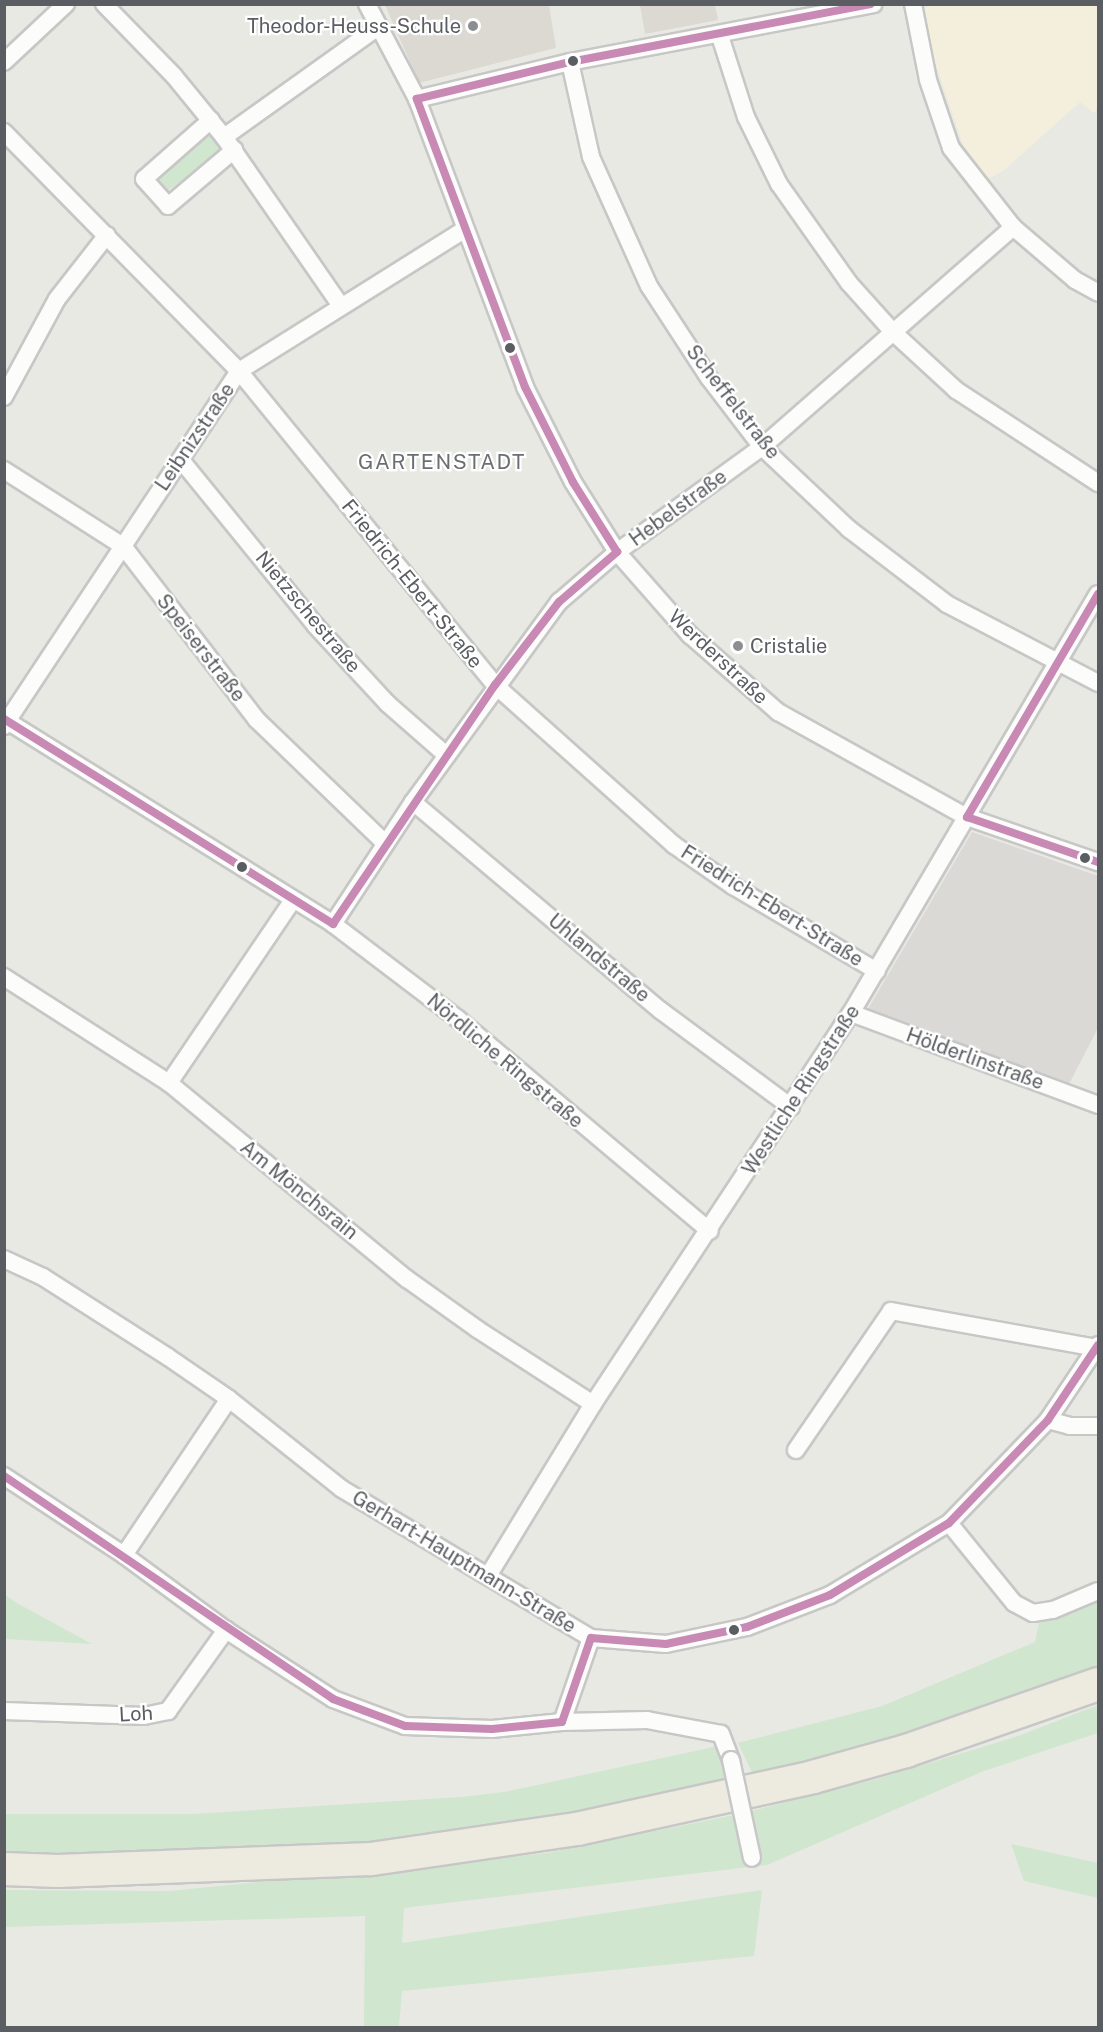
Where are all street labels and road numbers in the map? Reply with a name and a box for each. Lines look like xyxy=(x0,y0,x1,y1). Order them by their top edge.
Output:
street label: Scheffelstraße xyxy=(681,340,785,464)
street label: Leibnizstraße xyxy=(150,378,240,496)
street label: Hebelstraße xyxy=(624,465,732,551)
street label: Friedrich-Ebert-Straße xyxy=(336,495,488,673)
street label: Nietzschestraße xyxy=(250,546,366,678)
street label: Speiserstraße xyxy=(151,589,251,707)
street label: Werderstraße xyxy=(663,605,773,709)
street label: Friedrich-Ebert-Straße xyxy=(676,840,868,972)
street label: Uhlandstraße xyxy=(543,909,655,1007)
street label: Nördliche Ringstraße xyxy=(422,989,588,1133)
street label: Westliche Ringstraße xyxy=(737,1000,865,1180)
street label: Hölderlinstraße xyxy=(903,1023,1047,1095)
street label: Am Mönchsrain xyxy=(235,1135,363,1245)
street label: Gerhart-Hauptmann-Straße xyxy=(348,1486,580,1638)
street label: Loh xyxy=(118,1701,154,1727)

